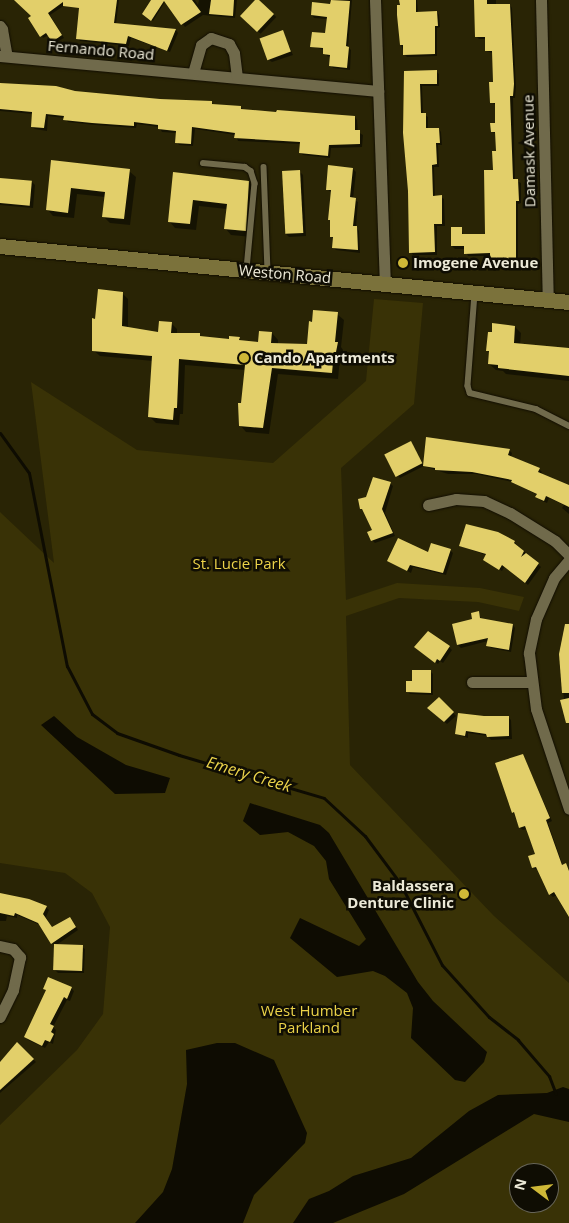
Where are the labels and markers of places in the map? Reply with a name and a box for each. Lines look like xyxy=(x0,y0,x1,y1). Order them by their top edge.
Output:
place label: Imogene Avenue xyxy=(413,254,538,272)
marker: Imogene Avenue xyxy=(397,257,409,269)
place label: Cando Apartments xyxy=(254,349,395,367)
marker: Cando Apartments xyxy=(238,352,250,364)
place label: Baldassera Denture Clinic xyxy=(347,876,454,911)
marker: Baldassera Denture Clinic xyxy=(458,888,470,900)

